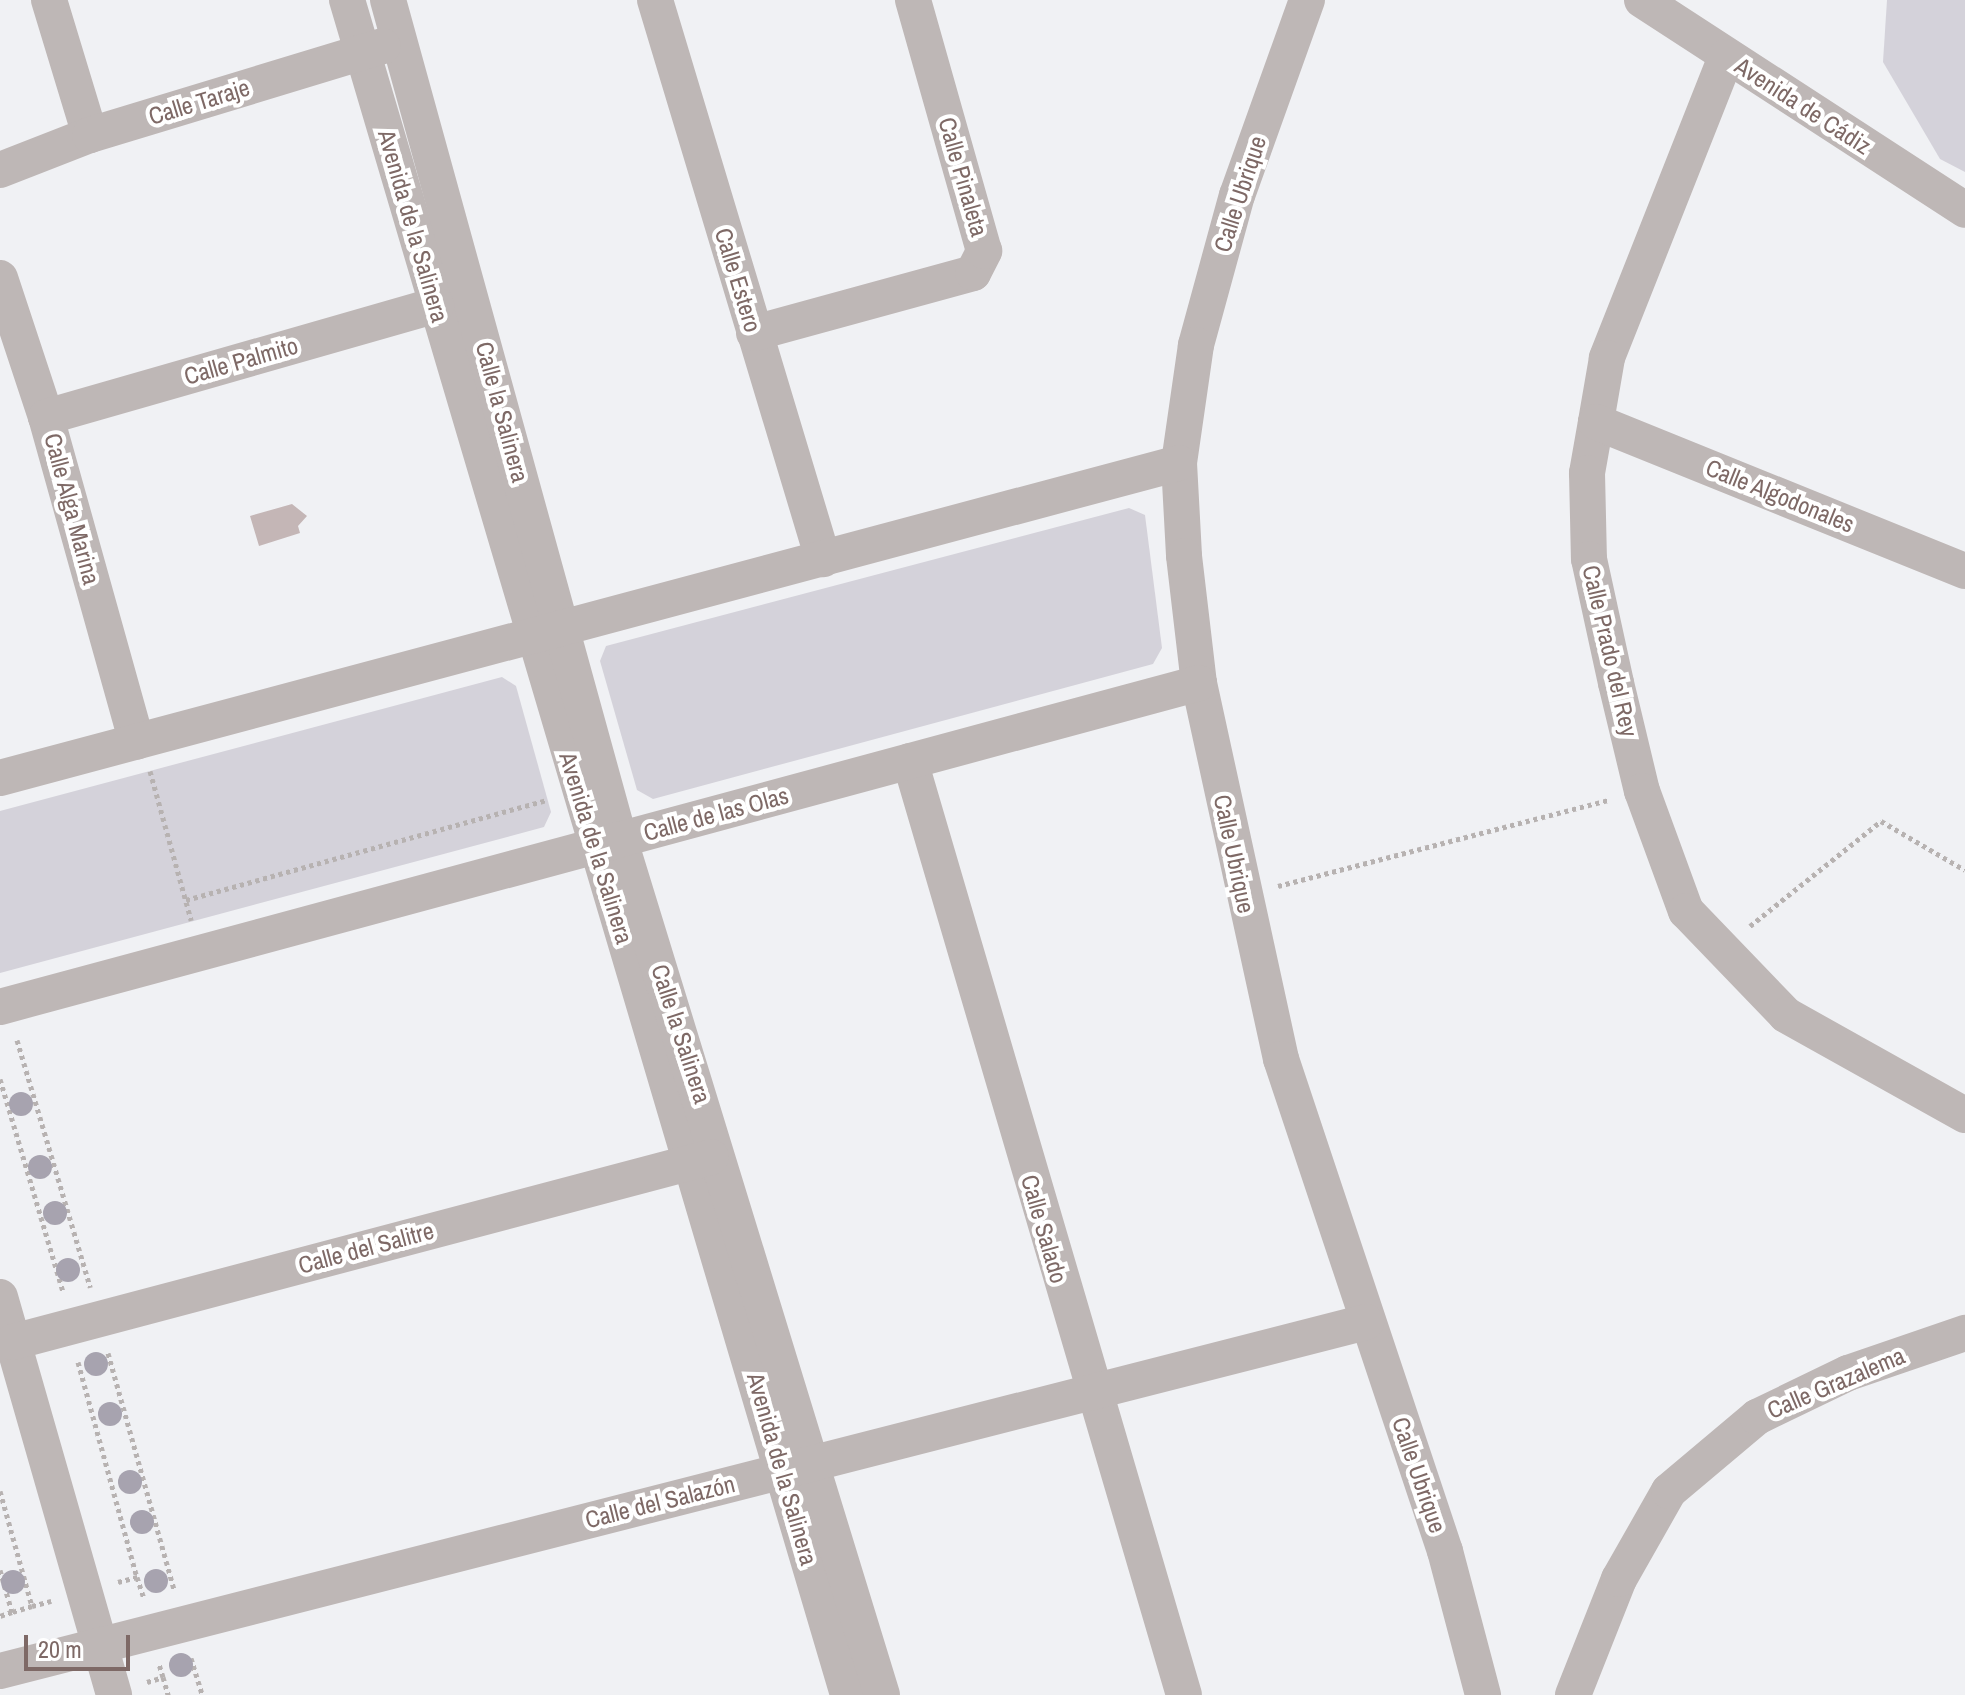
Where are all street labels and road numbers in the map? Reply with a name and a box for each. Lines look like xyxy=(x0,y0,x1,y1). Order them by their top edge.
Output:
street label: Avenida de Cádiz xyxy=(1730,51,1876,161)
street label: Calle Taraje xyxy=(145,73,253,131)
street label: Calle Pinaleta xyxy=(932,114,994,240)
street label: Avenida de la Salinera xyxy=(372,126,454,326)
street label: Calle Ubrique xyxy=(1208,132,1272,256)
street label: Calle Estero xyxy=(709,225,767,335)
street label: Calle Palmito xyxy=(181,331,301,391)
street label: Calle la Salinera xyxy=(469,339,535,485)
street label: Calle Alga Marina xyxy=(38,430,106,588)
street label: Calle Algodonales xyxy=(1701,453,1859,539)
street label: Calle Prado del Rey xyxy=(1576,562,1644,740)
street label: Avenida de la Salinera xyxy=(553,749,639,947)
street label: Calle de las Olas xyxy=(640,781,792,847)
street label: Calle Ubrique xyxy=(1207,792,1261,916)
street label: Calle la Salinera xyxy=(645,961,717,1107)
street label: Calle Salado xyxy=(1015,1171,1073,1287)
street label: Calle del Salitre xyxy=(295,1216,437,1280)
street label: Calle Grazalema xyxy=(1763,1341,1909,1425)
street label: Avenida de la Salinera xyxy=(741,1369,823,1569)
street label: Calle Ubrique xyxy=(1386,1413,1452,1537)
street label: Calle del Salazón xyxy=(582,1470,738,1534)

